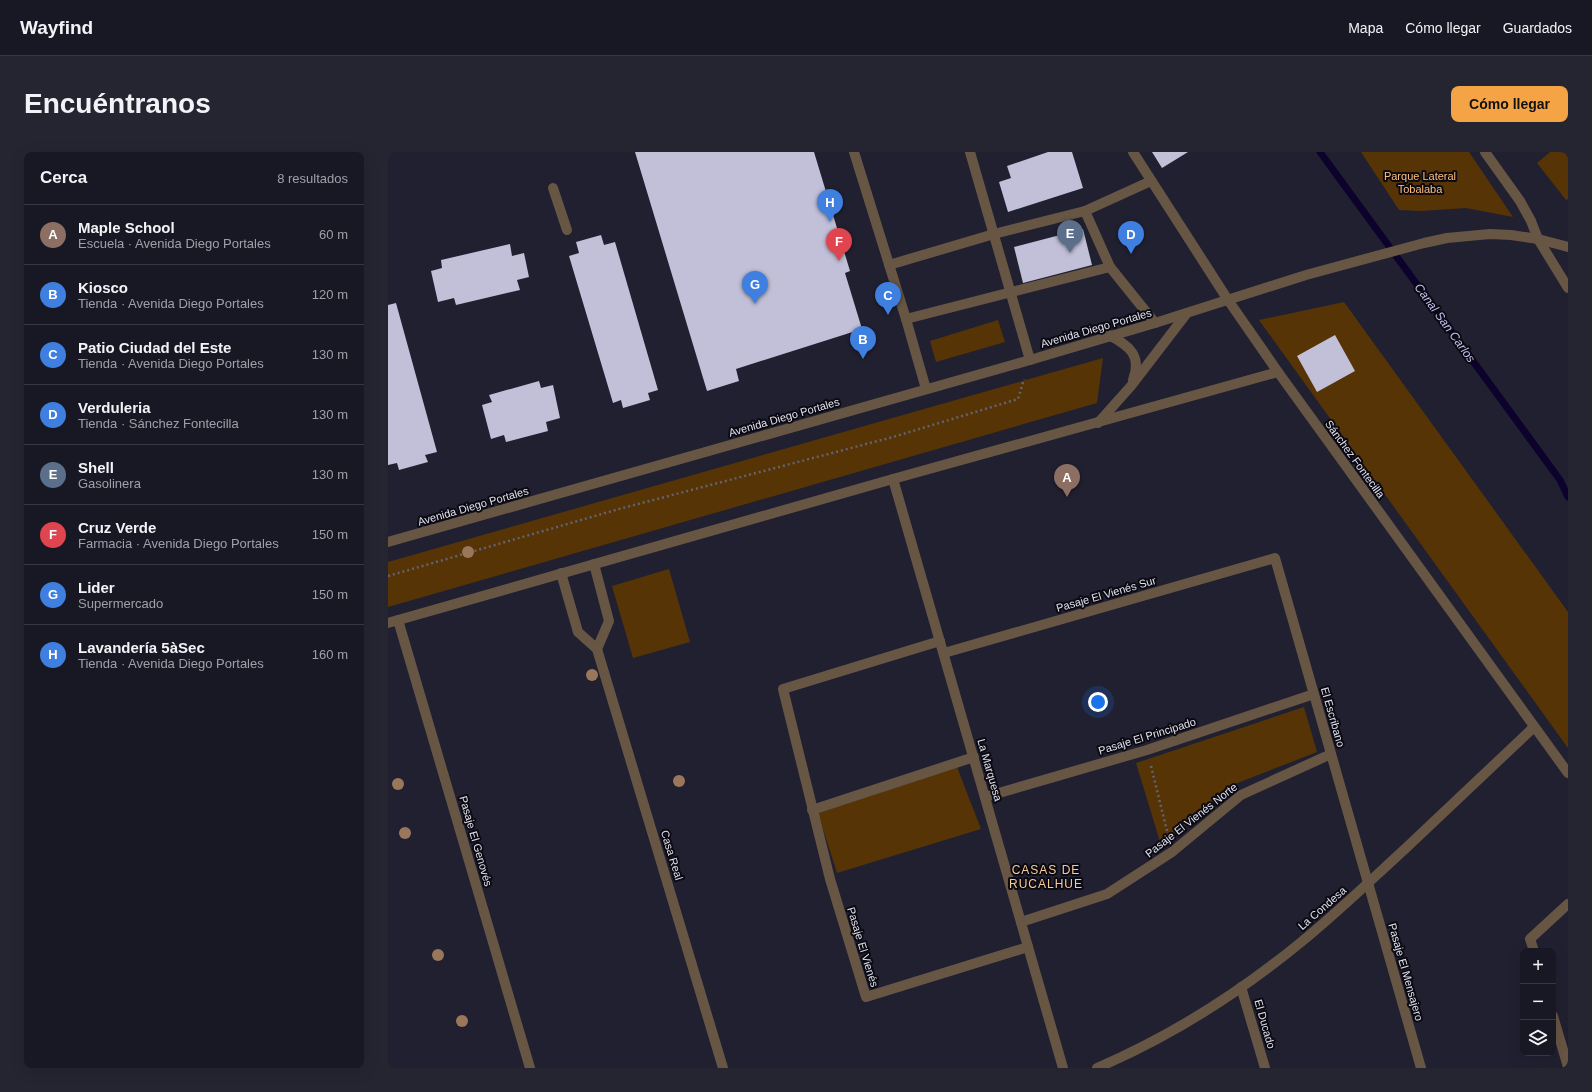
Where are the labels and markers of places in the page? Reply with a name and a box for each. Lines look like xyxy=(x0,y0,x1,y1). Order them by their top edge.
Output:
pin: H xyxy=(817,189,843,222)
pin: E xyxy=(1057,220,1083,253)
pin: D xyxy=(1118,221,1144,254)
pin: F xyxy=(826,228,852,261)
pin: G xyxy=(742,271,768,304)
pin: C xyxy=(875,282,901,315)
pin: B xyxy=(850,326,876,359)
pin: A xyxy=(1054,464,1080,497)

